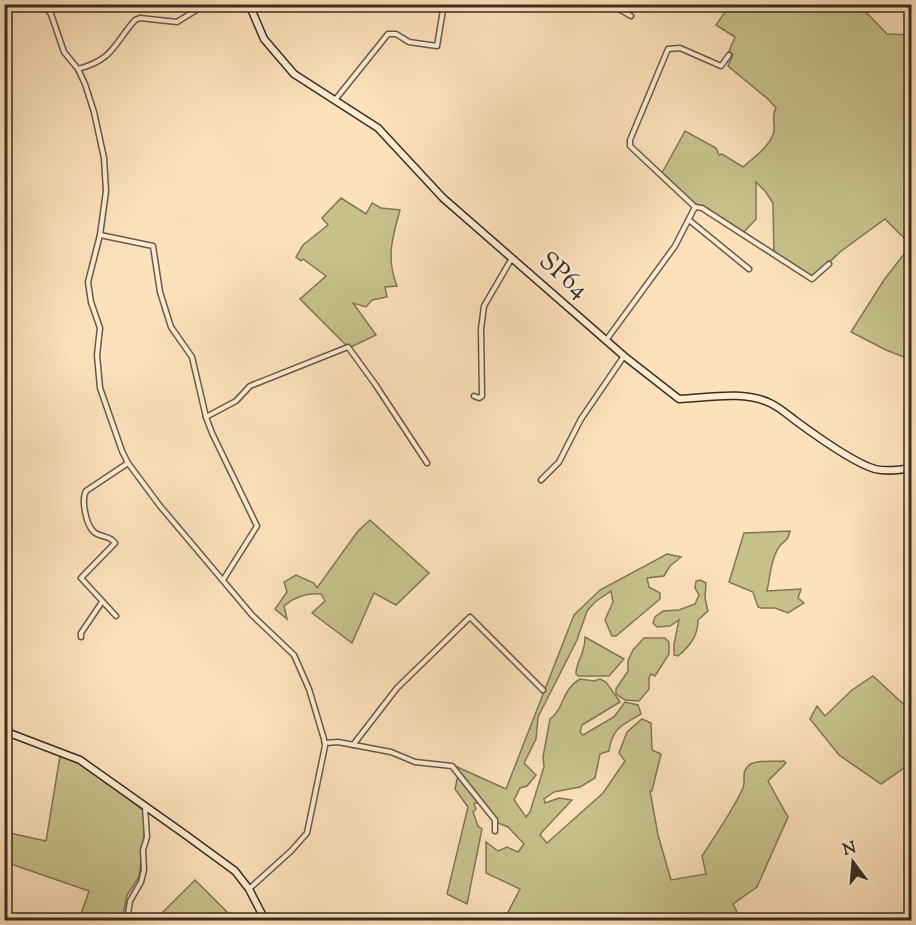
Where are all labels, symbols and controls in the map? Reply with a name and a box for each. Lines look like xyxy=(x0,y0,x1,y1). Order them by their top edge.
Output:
street label: SP64 xyxy=(530,244,596,308)
north arrow xyxy=(823,832,883,892)
text: N xyxy=(840,837,859,863)

